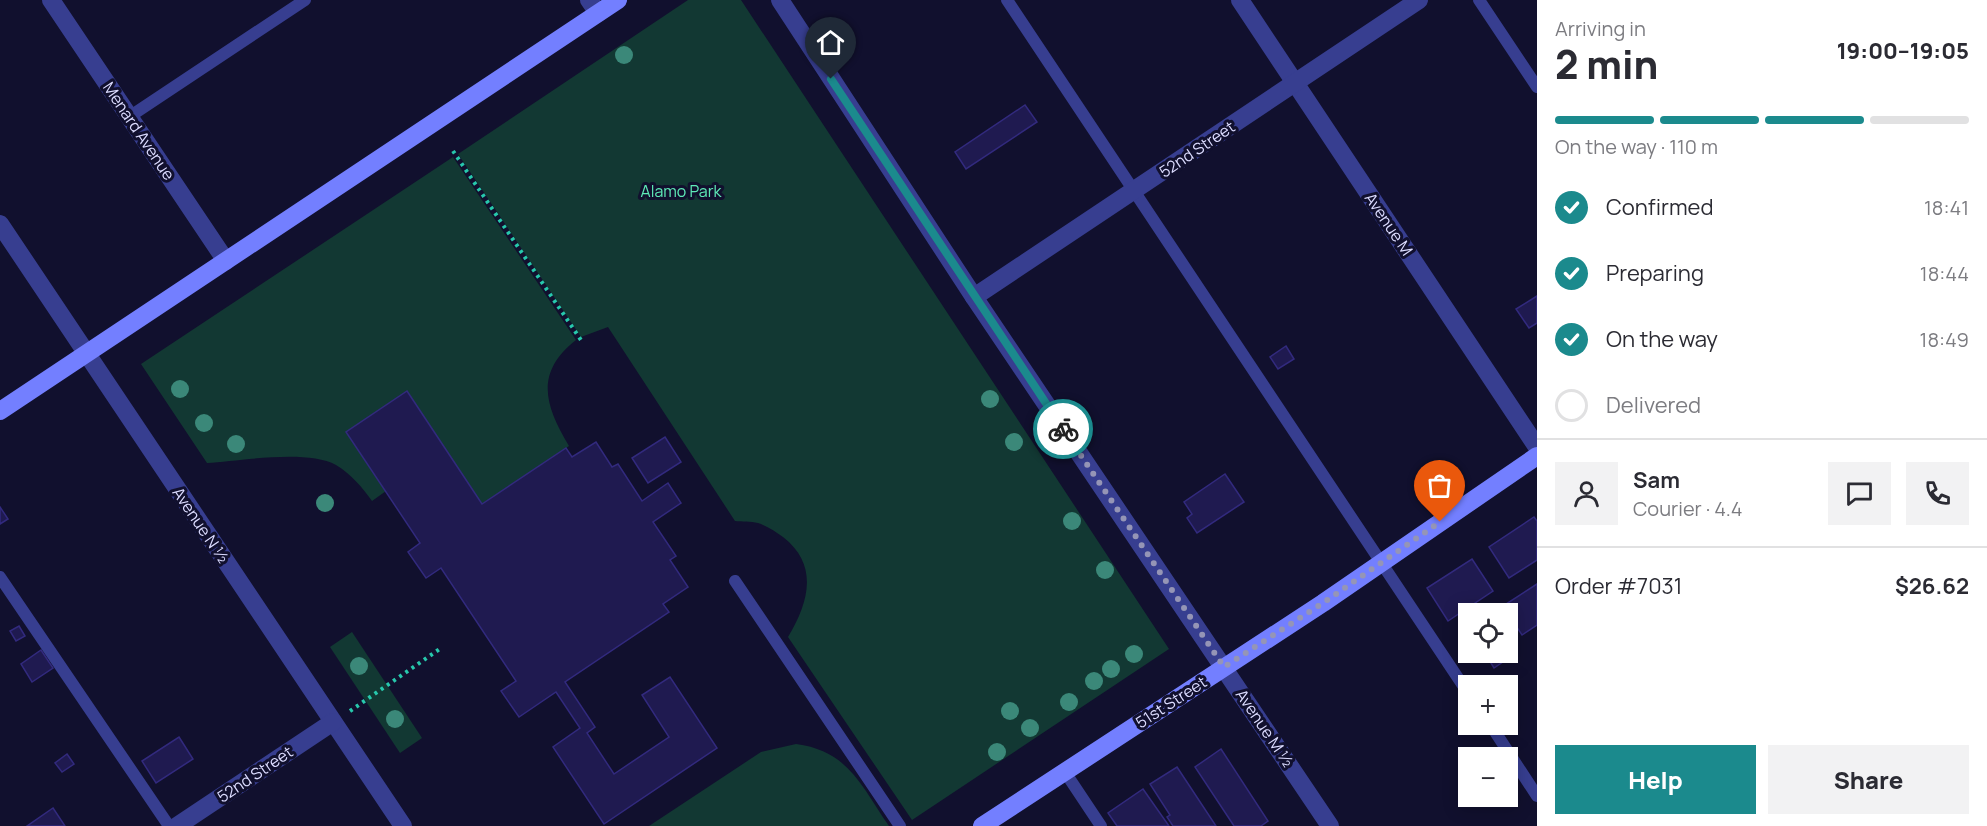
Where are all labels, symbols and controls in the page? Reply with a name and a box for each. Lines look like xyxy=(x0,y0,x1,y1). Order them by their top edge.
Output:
text: Arriving in xyxy=(1555,15,1646,42)
pin xyxy=(805,17,856,79)
icon: home xyxy=(814,26,847,59)
text: 19:00–19:05 xyxy=(1837,36,1969,66)
text: 2 min xyxy=(1555,37,1658,91)
street label: Menard Avenue xyxy=(98,78,180,184)
street label: 52nd Street xyxy=(1155,116,1239,182)
text: On the way · 110 m xyxy=(1555,133,1718,160)
park label: Alamo Park xyxy=(641,180,722,202)
street label: Avenue M xyxy=(1360,188,1418,260)
icon: check xyxy=(1555,191,1588,224)
text: Confirmed xyxy=(1606,192,1714,222)
text: 18:41 xyxy=(1924,194,1969,221)
icon: check xyxy=(1555,257,1588,290)
text: Preparing xyxy=(1606,258,1704,288)
text: 18:44 xyxy=(1920,260,1969,287)
icon: check xyxy=(1555,323,1588,356)
text: On the way xyxy=(1606,324,1718,354)
text: 18:49 xyxy=(1920,326,1969,353)
text: Delivered xyxy=(1606,390,1701,420)
courier xyxy=(1033,399,1093,459)
icon: bike xyxy=(1047,413,1080,446)
pin xyxy=(1414,460,1465,522)
button: person xyxy=(1555,462,1618,525)
button: chat xyxy=(1828,462,1891,525)
button: phone xyxy=(1906,462,1969,525)
text: Sam xyxy=(1633,465,1680,495)
icon: bag xyxy=(1423,469,1456,502)
street label: Avenue N ½ xyxy=(168,483,234,567)
text: Courier · 4.4 xyxy=(1633,495,1743,522)
text: Order #7031 xyxy=(1555,571,1682,601)
text: $26.62 xyxy=(1895,571,1969,601)
map controls xyxy=(1458,603,1518,807)
button: locate xyxy=(1458,603,1518,663)
street label: 51st Street xyxy=(1131,671,1211,733)
button: + xyxy=(1458,675,1518,735)
street label: Avenue M ½ xyxy=(1231,685,1299,771)
street label: 52nd Street xyxy=(213,741,297,807)
button: Help xyxy=(1555,745,1756,814)
button: Share xyxy=(1768,745,1969,814)
button: − xyxy=(1458,747,1518,807)

